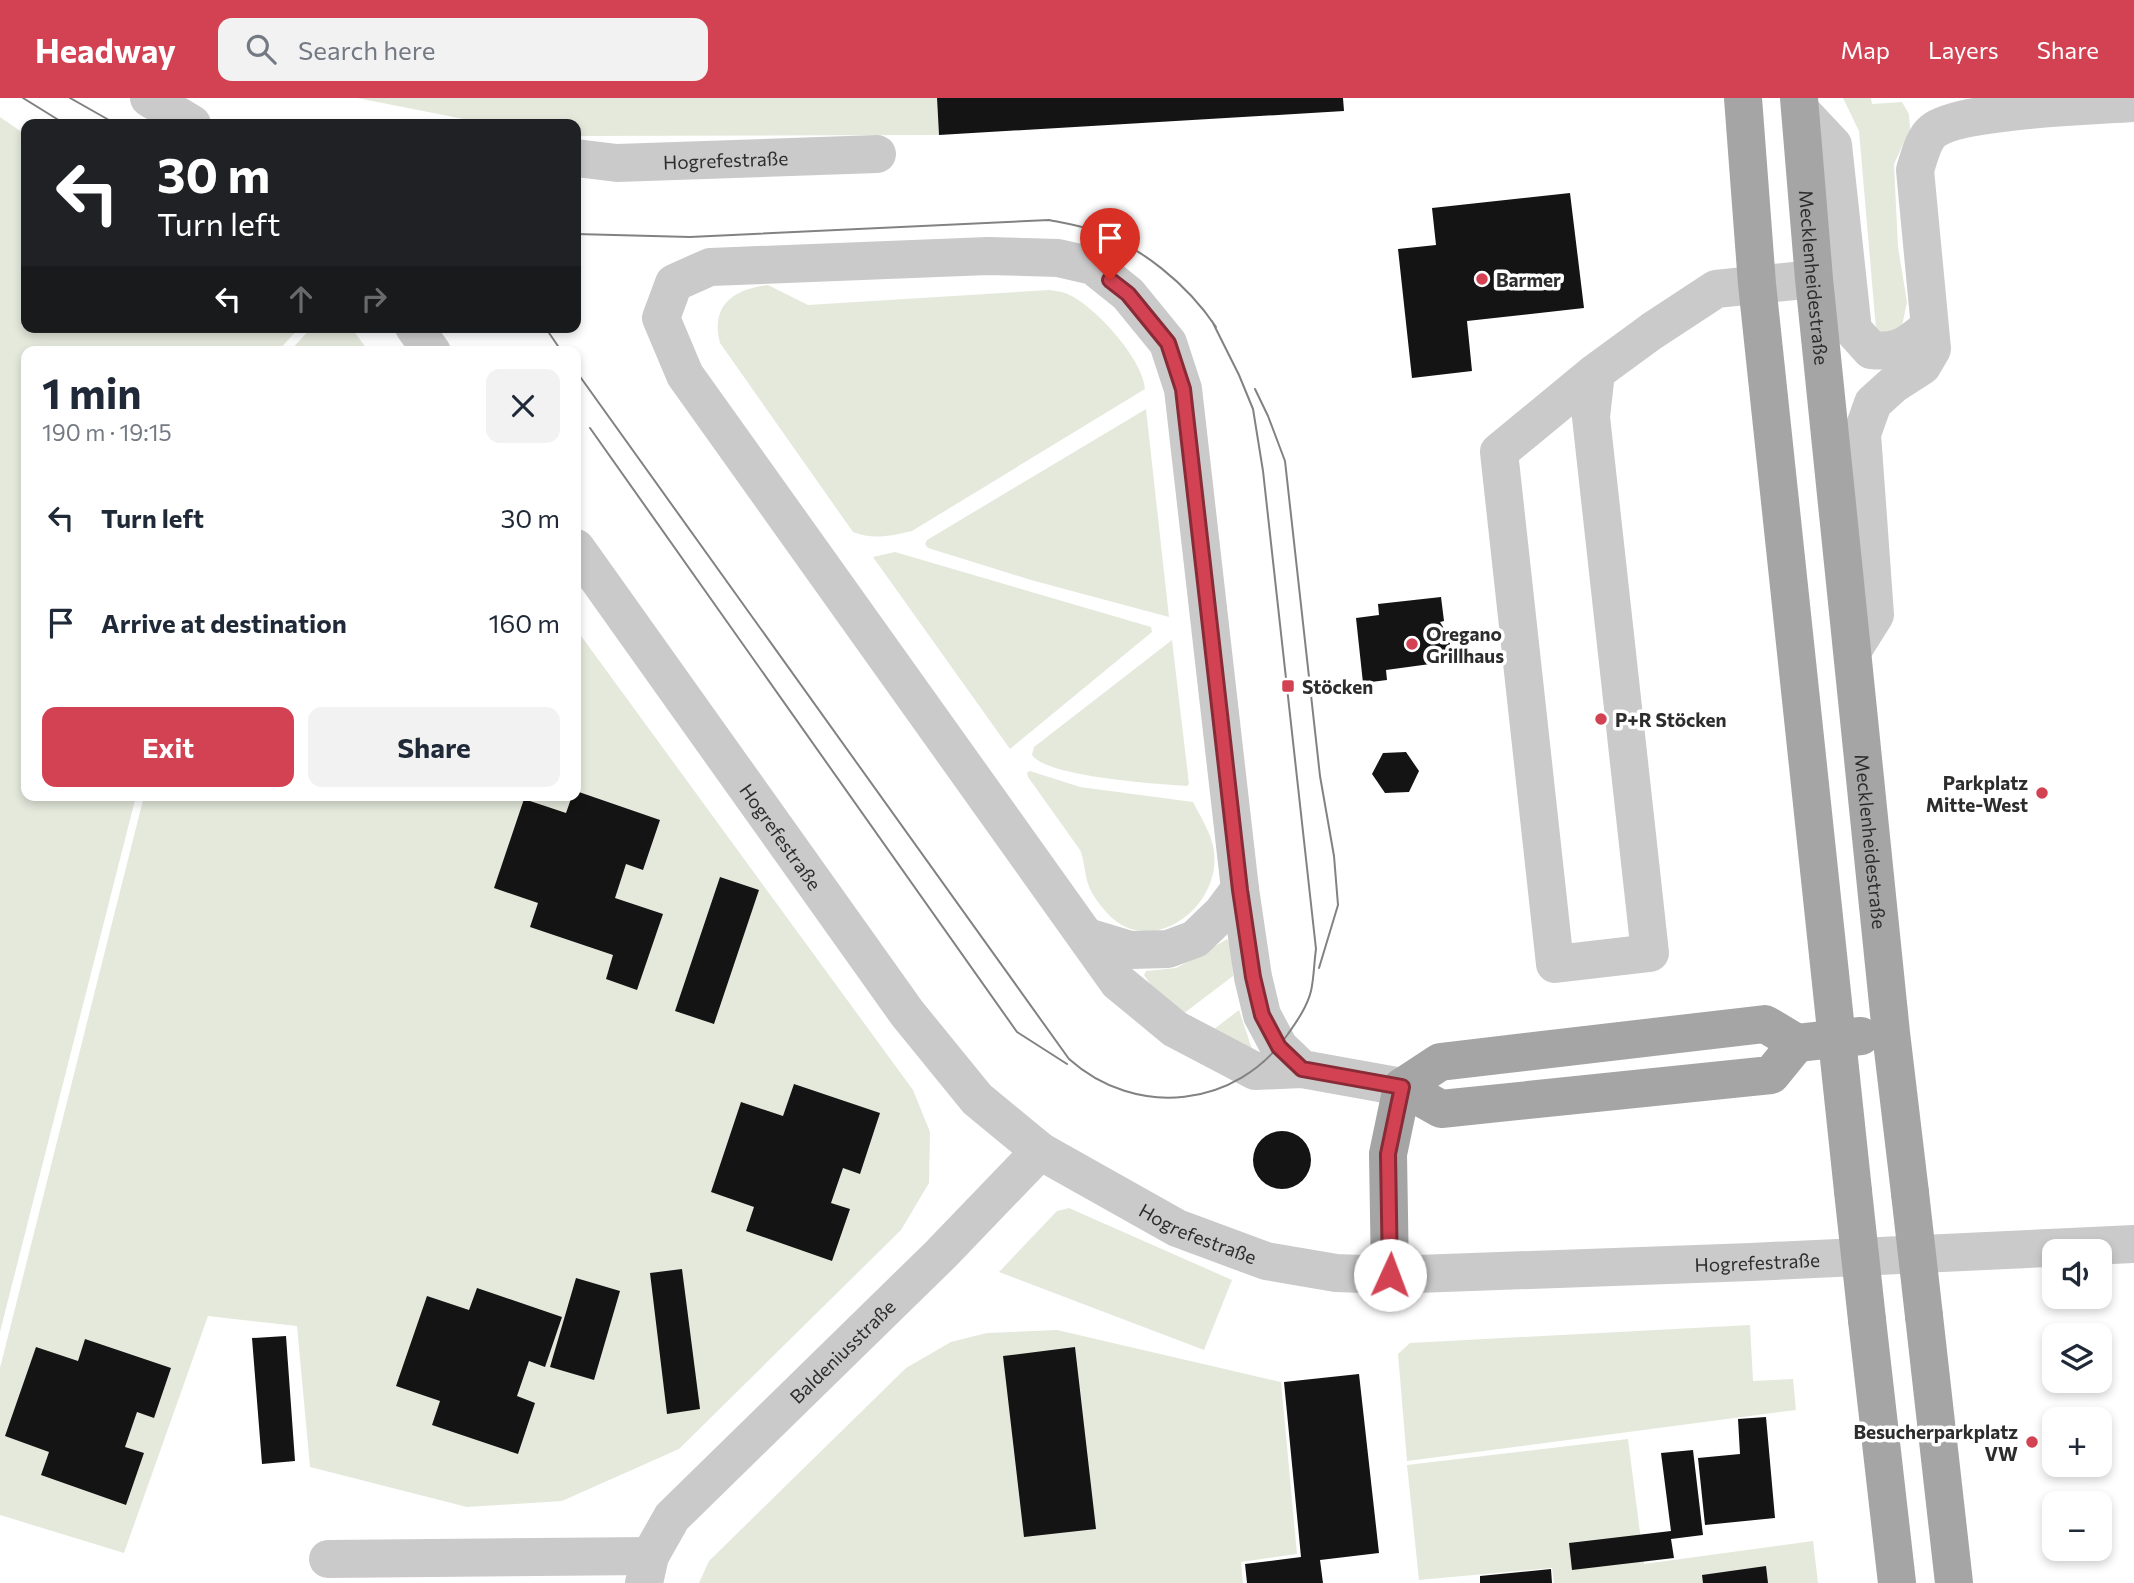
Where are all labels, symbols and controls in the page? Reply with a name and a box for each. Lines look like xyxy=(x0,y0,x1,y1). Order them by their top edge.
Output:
search box xyxy=(218,18,708,81)
text: Headway xyxy=(35,29,176,70)
icon: search xyxy=(242,30,280,68)
text: Search here xyxy=(298,34,436,65)
text: Map xyxy=(1841,35,1890,64)
text: Layers xyxy=(1928,35,1999,64)
text: Share xyxy=(2037,35,2099,64)
text: 30 m xyxy=(157,143,270,203)
street label: Hogrefestraße xyxy=(663,146,789,173)
icon: left xyxy=(42,147,133,238)
street label: Mecklenheidestraße xyxy=(1795,189,1834,366)
text: Turn left xyxy=(157,203,281,243)
pin xyxy=(1080,208,1140,280)
icon: arrive xyxy=(1091,219,1129,257)
place label: Barmer xyxy=(1496,268,1561,291)
marker: Barmer xyxy=(1474,271,1490,287)
icon: left xyxy=(209,280,247,318)
icon: ahead xyxy=(282,280,320,318)
icon: right xyxy=(355,280,393,318)
text: 1 min xyxy=(42,366,142,418)
button: close xyxy=(486,369,560,443)
text: 190 m · 19:15 xyxy=(42,418,172,446)
icon: left xyxy=(42,499,80,537)
text: Turn left xyxy=(101,502,204,533)
text: 30 m xyxy=(501,502,560,533)
icon: arrive xyxy=(42,604,80,642)
text: Arrive at destination xyxy=(101,607,347,638)
text: 160 m xyxy=(488,607,560,638)
place label: Oregano Grillhaus xyxy=(1426,622,1504,667)
marker: Oregano Grillhaus xyxy=(1404,636,1420,652)
place label: Stöcken xyxy=(1302,675,1373,698)
marker: Stöcken xyxy=(1280,678,1296,694)
button: Exit xyxy=(42,707,294,787)
button: Share xyxy=(308,707,560,787)
place label: P+R Stöcken xyxy=(1615,708,1727,731)
marker: P+R Stöcken xyxy=(1593,711,1609,727)
street label: Mecklenheidestraße xyxy=(1851,753,1892,930)
place label: Parkplatz Mitte-West xyxy=(1926,771,2028,816)
street label: Hogrefestraße xyxy=(736,779,827,894)
marker: Parkplatz Mitte-West xyxy=(2034,785,2050,801)
street label: Hogrefestraße xyxy=(1135,1198,1260,1268)
position arrow xyxy=(1353,1238,1427,1312)
map controls xyxy=(2042,1239,2112,1561)
button: sound xyxy=(2042,1239,2112,1309)
street label: Hogrefestraße xyxy=(1694,1247,1820,1276)
street label: Baldeniusstraße xyxy=(784,1294,899,1408)
button: layers xyxy=(2042,1323,2112,1393)
button: + xyxy=(2042,1407,2112,1477)
place label: Besucherparkplatz VW xyxy=(1853,1420,2018,1465)
marker: Besucherparkplatz VW xyxy=(2024,1434,2040,1450)
button: − xyxy=(2042,1491,2112,1561)

